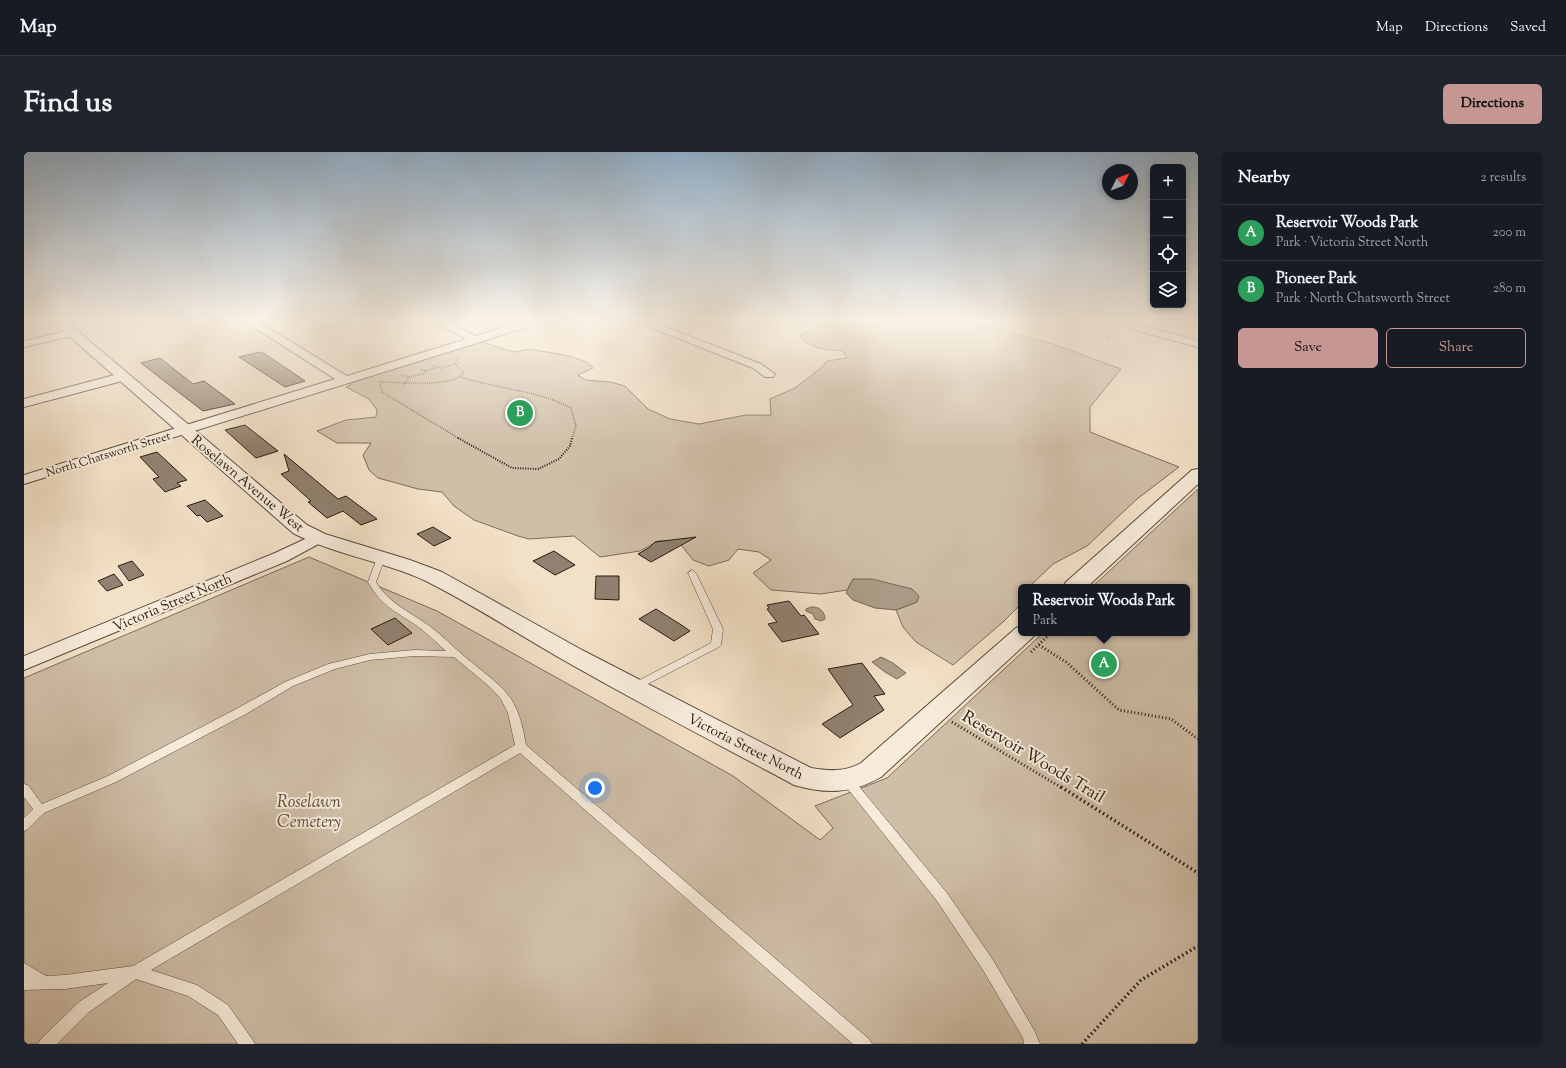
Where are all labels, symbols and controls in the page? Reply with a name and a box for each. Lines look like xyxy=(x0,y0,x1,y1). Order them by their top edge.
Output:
text: Map xyxy=(20,14,57,41)
text: Map xyxy=(1376,18,1403,38)
text: Directions xyxy=(1425,18,1488,38)
text: Saved xyxy=(1510,18,1546,38)
text: Find us xyxy=(24,84,112,124)
button: Directions xyxy=(1443,84,1542,124)
north arrow xyxy=(1102,164,1138,200)
map controls xyxy=(1150,164,1186,308)
button: + xyxy=(1150,164,1186,200)
text: Nearby xyxy=(1238,166,1290,190)
text: 2 results xyxy=(1481,169,1526,187)
button: − xyxy=(1150,200,1186,236)
text: Reservoir Woods Park xyxy=(1276,213,1418,234)
text: A xyxy=(1246,224,1256,242)
text: 200 m xyxy=(1493,224,1526,242)
text: Park · Victoria Street North xyxy=(1276,234,1428,252)
button: locate xyxy=(1150,236,1186,272)
text: Pioneer Park xyxy=(1276,269,1357,290)
button: layers xyxy=(1150,272,1186,308)
text: B xyxy=(1247,280,1255,298)
text: 280 m xyxy=(1493,280,1526,298)
text: Park · North Chatsworth Street xyxy=(1276,290,1450,308)
button: Save xyxy=(1238,328,1378,368)
button: Share xyxy=(1386,328,1526,368)
pin: B xyxy=(507,398,533,428)
street label: North Chatsworth Street xyxy=(44,427,173,482)
street label: Roselawn Avenue West xyxy=(186,431,308,538)
street label: Victoria Street North xyxy=(110,570,235,638)
popup xyxy=(1018,584,1190,636)
text: Reservoir Woods Park xyxy=(1033,591,1175,612)
text: Park xyxy=(1033,612,1058,630)
pin: A xyxy=(1091,649,1117,679)
street label: Reservoir Woods Trail xyxy=(957,705,1109,810)
street label: Victoria Street North xyxy=(684,710,807,786)
your location xyxy=(585,778,605,798)
park label: Roselawn Cemetery xyxy=(277,791,341,835)

